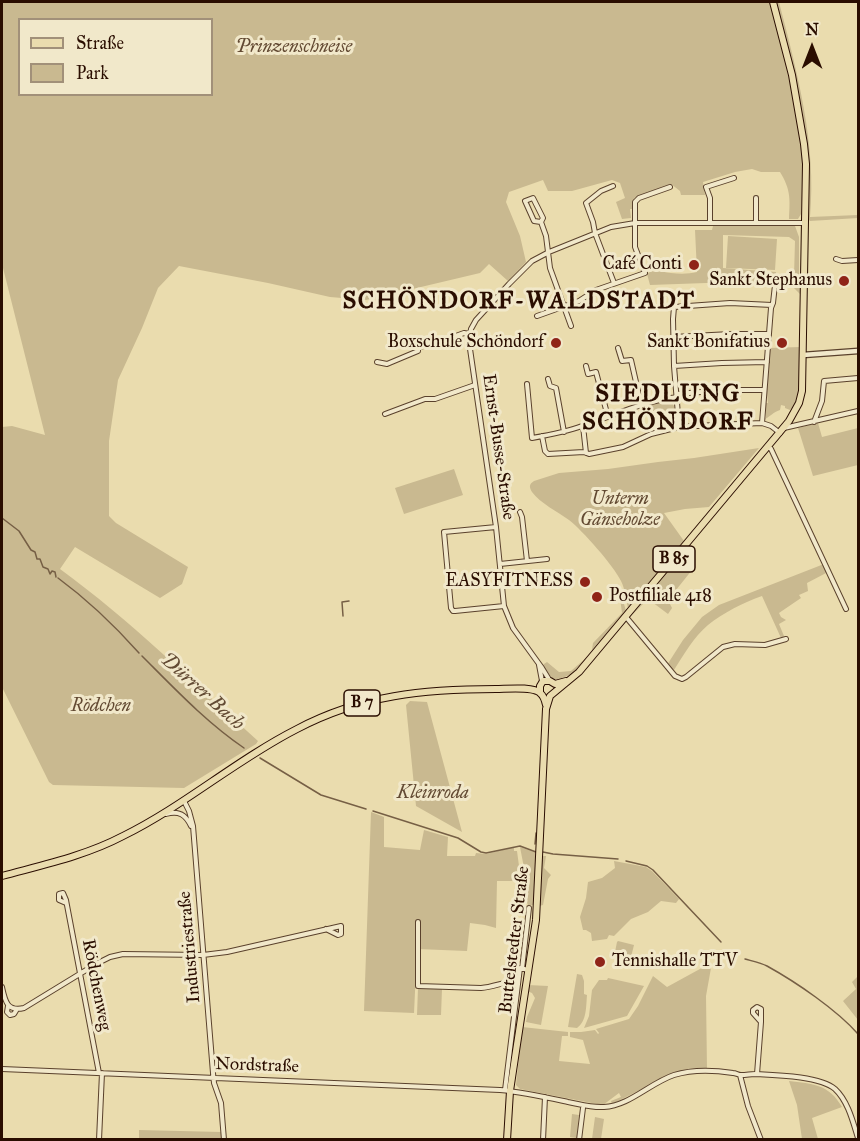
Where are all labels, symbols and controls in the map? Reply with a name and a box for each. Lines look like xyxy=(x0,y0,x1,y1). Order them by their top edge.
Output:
legend xyxy=(18,18,213,96)
north arrow xyxy=(782,18,842,78)
text: N xyxy=(805,20,819,39)
text: Straße xyxy=(76,32,124,54)
park label: Prinzenschneise xyxy=(236,37,352,59)
text: Park xyxy=(76,62,109,84)
place label: Café Conti xyxy=(602,254,682,276)
marker: Café Conti xyxy=(687,258,701,272)
place label: Sankt Stephanus xyxy=(709,270,832,292)
marker: Sankt Stephanus xyxy=(837,274,851,288)
district label: SCHÖNDORF-WALDSTADT xyxy=(343,288,695,316)
place label: Boxschule Schöndorf xyxy=(387,332,544,354)
place label: Sankt Bonifatius xyxy=(647,332,770,354)
marker: Boxschule Schöndorf xyxy=(549,336,563,350)
marker: Sankt Bonifatius xyxy=(775,336,789,350)
street label: Ernst-Busse-Straße xyxy=(477,373,519,521)
district label: SIEDLUNG SCHÖNDORF xyxy=(582,381,754,437)
park label: Unterm Gänseholze xyxy=(580,489,660,532)
road number: B 85 xyxy=(653,546,695,572)
place label: EASYFITNESS xyxy=(445,571,573,593)
marker: EASYFITNESS xyxy=(578,575,592,589)
place label: Postfiliale 418 xyxy=(609,586,712,608)
marker: Postfiliale 418 xyxy=(590,590,604,604)
water label: Dürrer Bach xyxy=(155,648,249,736)
road number: B 7 xyxy=(344,690,380,716)
park label: Rödchen xyxy=(71,696,131,718)
park label: Kleinroda xyxy=(397,783,469,805)
street label: Buttelstedter Straße xyxy=(495,865,535,1015)
street label: Industriestraße xyxy=(174,890,206,1004)
street label: Rödchenweg xyxy=(77,937,115,1033)
place label: Tennishalle TTV xyxy=(612,951,738,973)
marker: Tennishalle TTV xyxy=(593,955,607,969)
street label: Nordstraße xyxy=(215,1054,299,1078)

